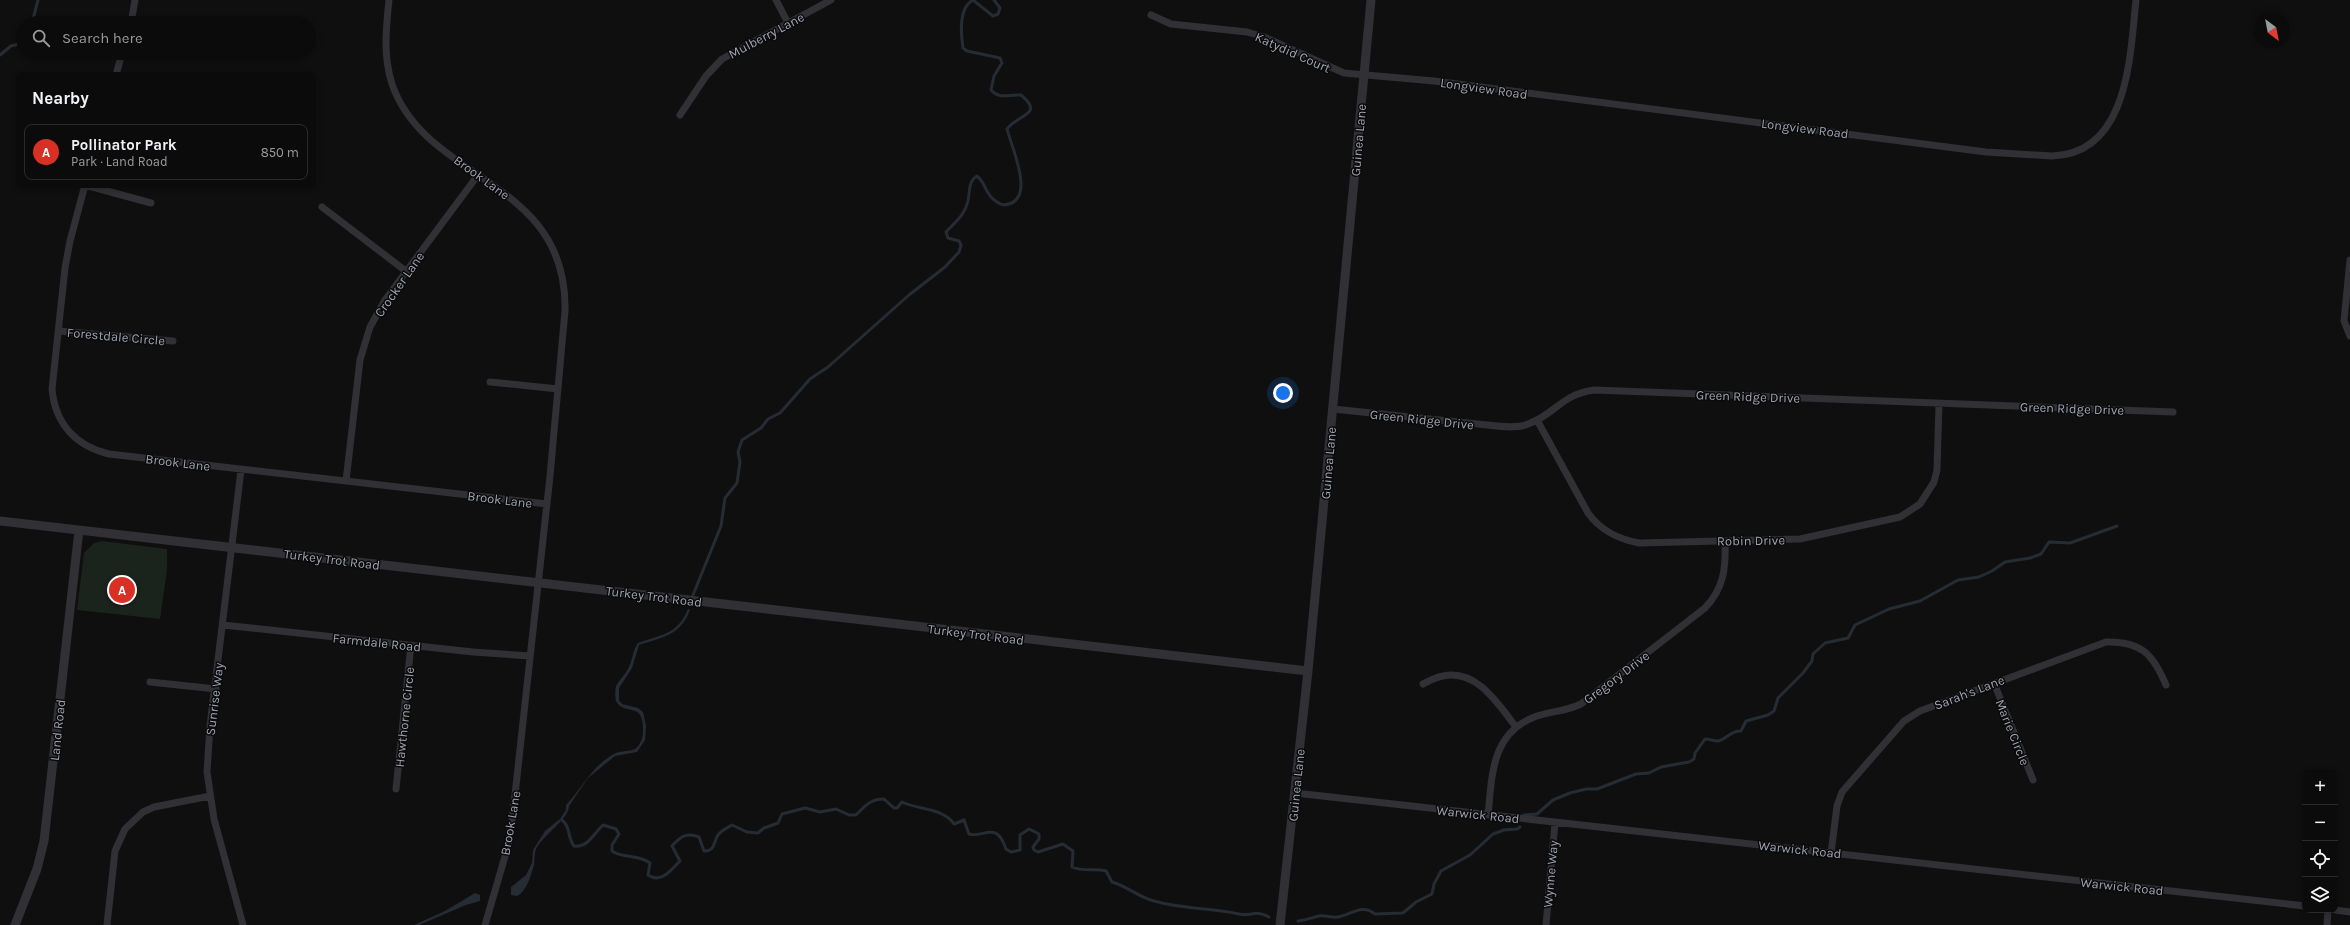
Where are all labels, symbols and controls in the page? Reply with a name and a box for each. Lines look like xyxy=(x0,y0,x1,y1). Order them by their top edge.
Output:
street label: Mulberry Lane xyxy=(726,9,807,62)
north arrow xyxy=(2254,12,2290,48)
search box xyxy=(16,16,316,60)
icon: search xyxy=(30,27,52,49)
text: Search here xyxy=(62,29,143,47)
street label: Katydid Court xyxy=(1253,29,1333,76)
street label: Longview Road xyxy=(1439,75,1528,102)
text: Nearby xyxy=(32,88,89,108)
street label: Guinea Lane xyxy=(1348,103,1369,177)
street label: Longview Road xyxy=(1760,116,1849,141)
text: Pollinator Park xyxy=(71,136,177,154)
text: A xyxy=(42,145,50,160)
text: 850 m xyxy=(261,145,299,160)
street label: Brook Lane xyxy=(451,152,513,203)
text: Park · Land Road xyxy=(71,154,168,169)
street label: Crocker Lane xyxy=(371,249,428,320)
street label: Forestdale Circle xyxy=(66,325,166,348)
your location xyxy=(1273,383,1293,403)
street label: Green Ridge Drive xyxy=(1696,387,1801,406)
street label: Green Ridge Drive xyxy=(2020,399,2125,418)
street label: Green Ridge Drive xyxy=(1369,407,1475,432)
street label: Guinea Lane xyxy=(1318,426,1339,500)
street label: Brook Lane xyxy=(145,451,212,474)
street label: Brook Lane xyxy=(467,488,534,511)
street label: Robin Drive xyxy=(1717,532,1785,549)
street label: Turkey Trot Road xyxy=(283,546,381,573)
pin: A xyxy=(109,575,135,605)
street label: Turkey Trot Road xyxy=(605,583,703,610)
street label: Turkey Trot Road xyxy=(927,621,1025,648)
street label: Farmdale Road xyxy=(332,630,422,655)
street label: Gregory Drive xyxy=(1580,648,1652,707)
street label: Sunrise Way xyxy=(203,662,226,736)
street label: Hawthorne Circle xyxy=(392,666,417,768)
street label: Sarah's Lane xyxy=(1932,672,2007,713)
street label: Marie Circle xyxy=(1992,697,2033,768)
street label: Land Road xyxy=(47,699,68,762)
street label: Guinea Lane xyxy=(1285,748,1308,822)
map controls xyxy=(2302,769,2338,913)
button: + xyxy=(2302,769,2338,805)
street label: Brook Lane xyxy=(497,789,524,856)
street label: Warwick Road xyxy=(1436,803,1520,826)
button: − xyxy=(2302,805,2338,841)
street label: Warwick Road xyxy=(1758,838,1842,861)
street label: Wynne Way xyxy=(1540,840,1561,908)
button: locate xyxy=(2302,841,2338,877)
street label: Warwick Road xyxy=(2080,875,2164,898)
button: layers xyxy=(2302,877,2338,913)

